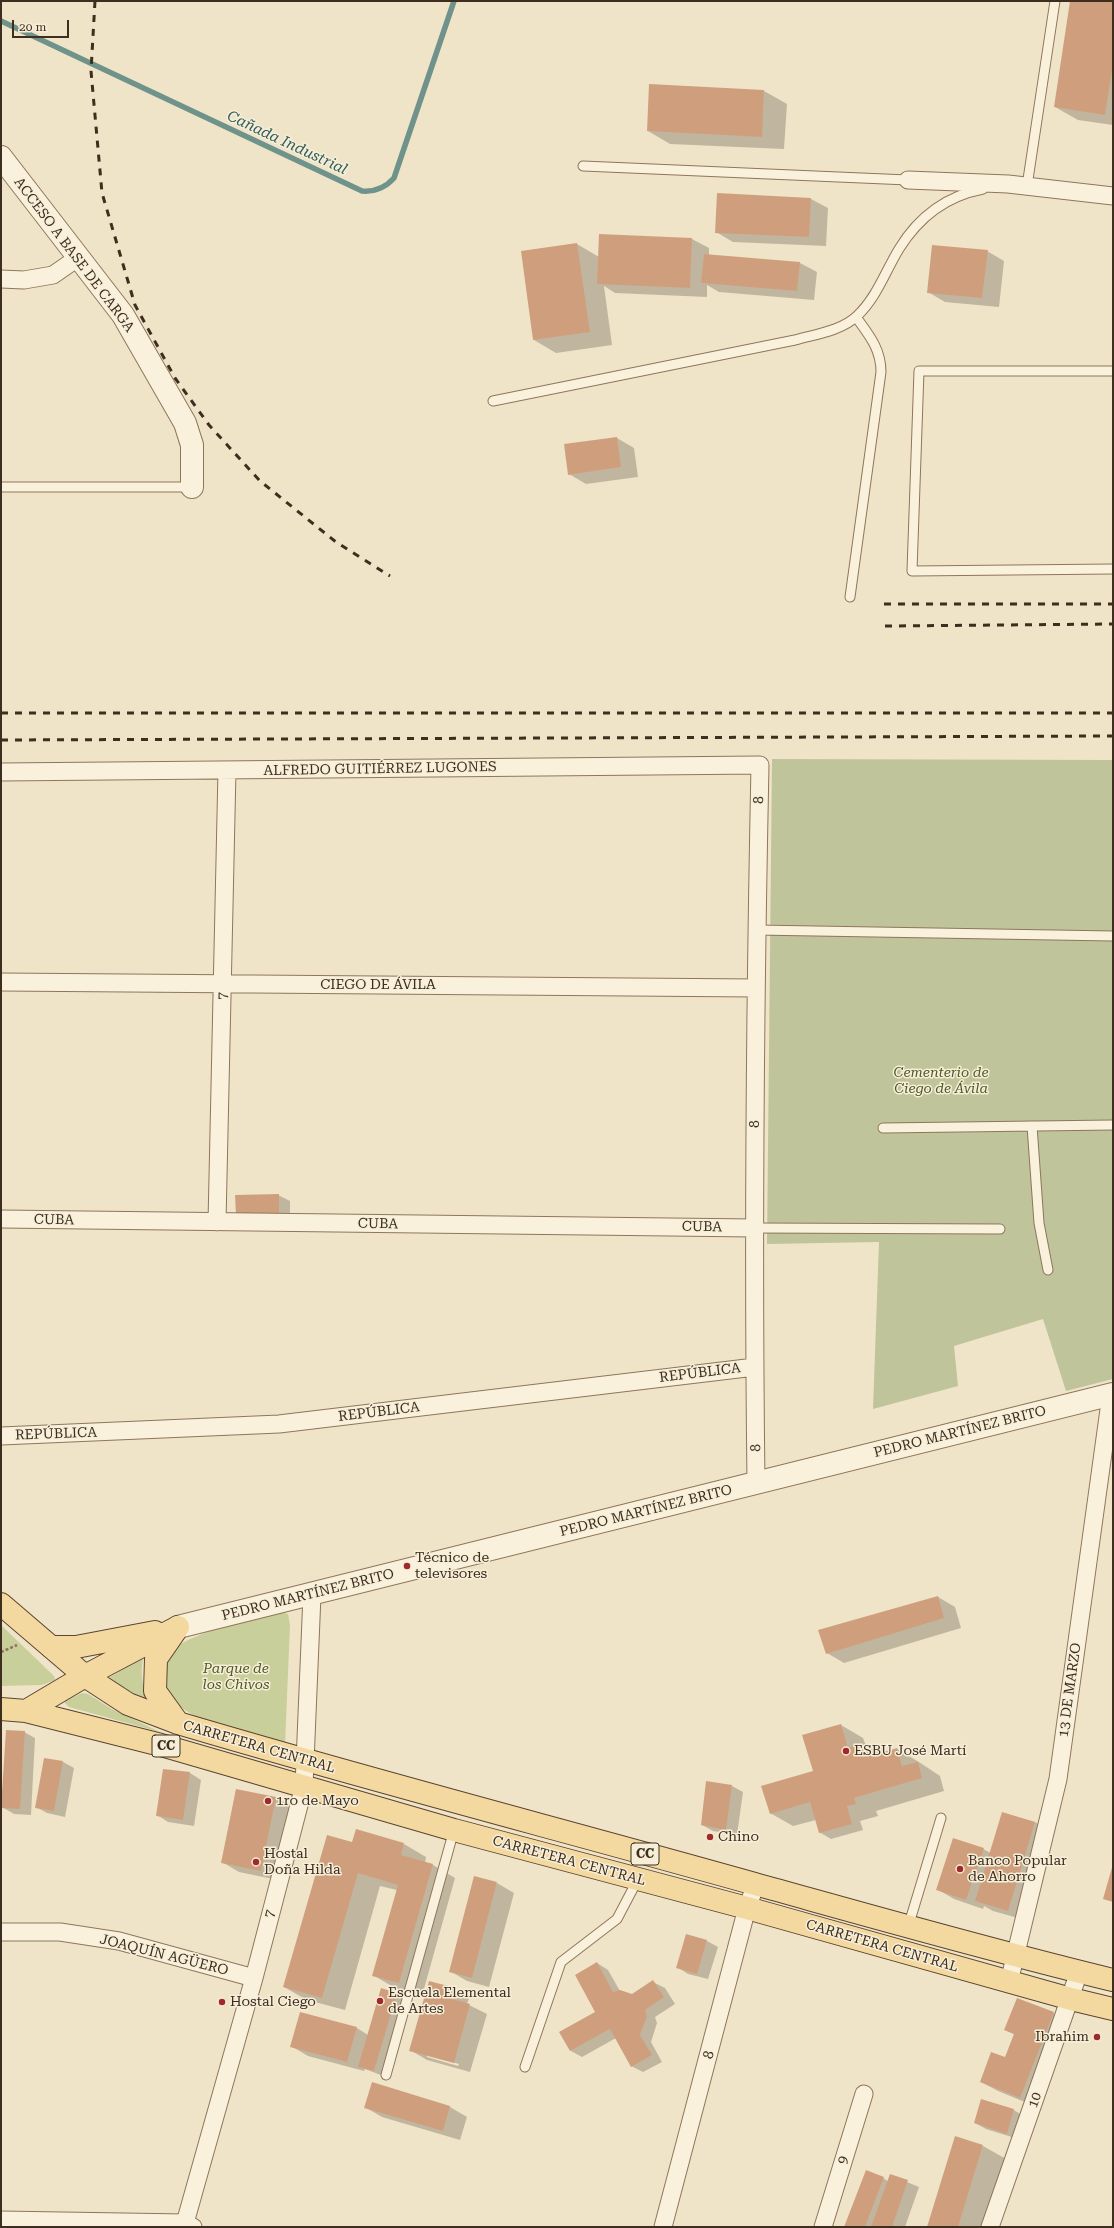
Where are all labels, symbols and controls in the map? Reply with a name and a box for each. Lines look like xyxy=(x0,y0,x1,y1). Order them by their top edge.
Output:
scale bar xyxy=(14,12,71,38)
text: 20 m xyxy=(19,20,46,34)
water label: Cañada Industrial xyxy=(224,107,350,179)
street label: ACCESO A BASE DE CARGA xyxy=(10,174,138,336)
street label: ALFREDO GUITIÉRREZ LUGONES xyxy=(263,759,497,779)
street label: 8 xyxy=(751,796,767,804)
street label: CIEGO DE ÁVILA xyxy=(320,977,436,993)
street label: 7 xyxy=(215,992,231,1000)
park label: Cementerio de Ciego de Ávila xyxy=(893,1065,989,1098)
street label: 8 xyxy=(747,1120,763,1128)
street label: CUBA xyxy=(34,1211,74,1229)
street label: CUBA xyxy=(358,1215,398,1233)
street label: CUBA xyxy=(682,1218,722,1236)
street label: REPÚBLICA xyxy=(658,1360,742,1386)
street label: REPÚBLICA xyxy=(337,1399,421,1425)
street label: PEDRO MARTÍNEZ BRITO xyxy=(872,1402,1048,1462)
street label: REPÚBLICA xyxy=(15,1424,97,1444)
street label: 8 xyxy=(748,1444,764,1452)
street label: PEDRO MARTÍNEZ BRITO xyxy=(558,1481,734,1541)
place label: Técnico de televisores xyxy=(415,1550,489,1582)
marker: Técnico de televisores xyxy=(402,1561,412,1571)
street label: PEDRO MARTÍNEZ BRITO xyxy=(220,1565,396,1625)
street label: 13 DE MARZO xyxy=(1055,1642,1085,1738)
park label: Parque de los Chivos xyxy=(203,1661,269,1694)
street label: CARRETERA CENTRAL xyxy=(181,1717,337,1777)
road number: CC xyxy=(152,1735,180,1757)
place label: ESBU José Martí xyxy=(854,1743,966,1759)
marker: ESBU José Martí xyxy=(841,1746,851,1756)
place label: 1ro de Mayo xyxy=(276,1793,359,1809)
marker: 1ro de Mayo xyxy=(263,1796,273,1806)
place label: Chino xyxy=(718,1829,759,1845)
street label: CARRETERA CENTRAL xyxy=(491,1832,647,1890)
marker: Chino xyxy=(705,1832,715,1842)
road number: CC xyxy=(631,1843,659,1865)
place label: Hostal Doña Hilda xyxy=(264,1846,341,1878)
place label: Banco Popular de Ahorro xyxy=(968,1853,1067,1886)
marker: Hostal Doña Hilda xyxy=(251,1857,261,1867)
marker: Banco Popular de Ahorro xyxy=(955,1864,965,1874)
street label: 7 xyxy=(261,1908,279,1920)
street label: CARRETERA CENTRAL xyxy=(804,1916,960,1976)
street label: JOAQUÍN AGÜERO xyxy=(98,1931,230,1979)
place label: Escuela Elemental de Artes xyxy=(388,1985,511,2018)
place label: Hostal Ciego xyxy=(230,1994,316,2010)
marker: Escuela Elemental de Artes xyxy=(375,1996,385,2006)
marker: Hostal Ciego xyxy=(217,1997,227,2007)
place label: Ibrahim xyxy=(1035,2029,1089,2045)
marker: Ibrahim xyxy=(1092,2032,1102,2042)
street label: 8 xyxy=(700,2049,718,2061)
street label: 10 xyxy=(1024,2090,1046,2110)
street label: 9 xyxy=(834,2154,852,2166)

